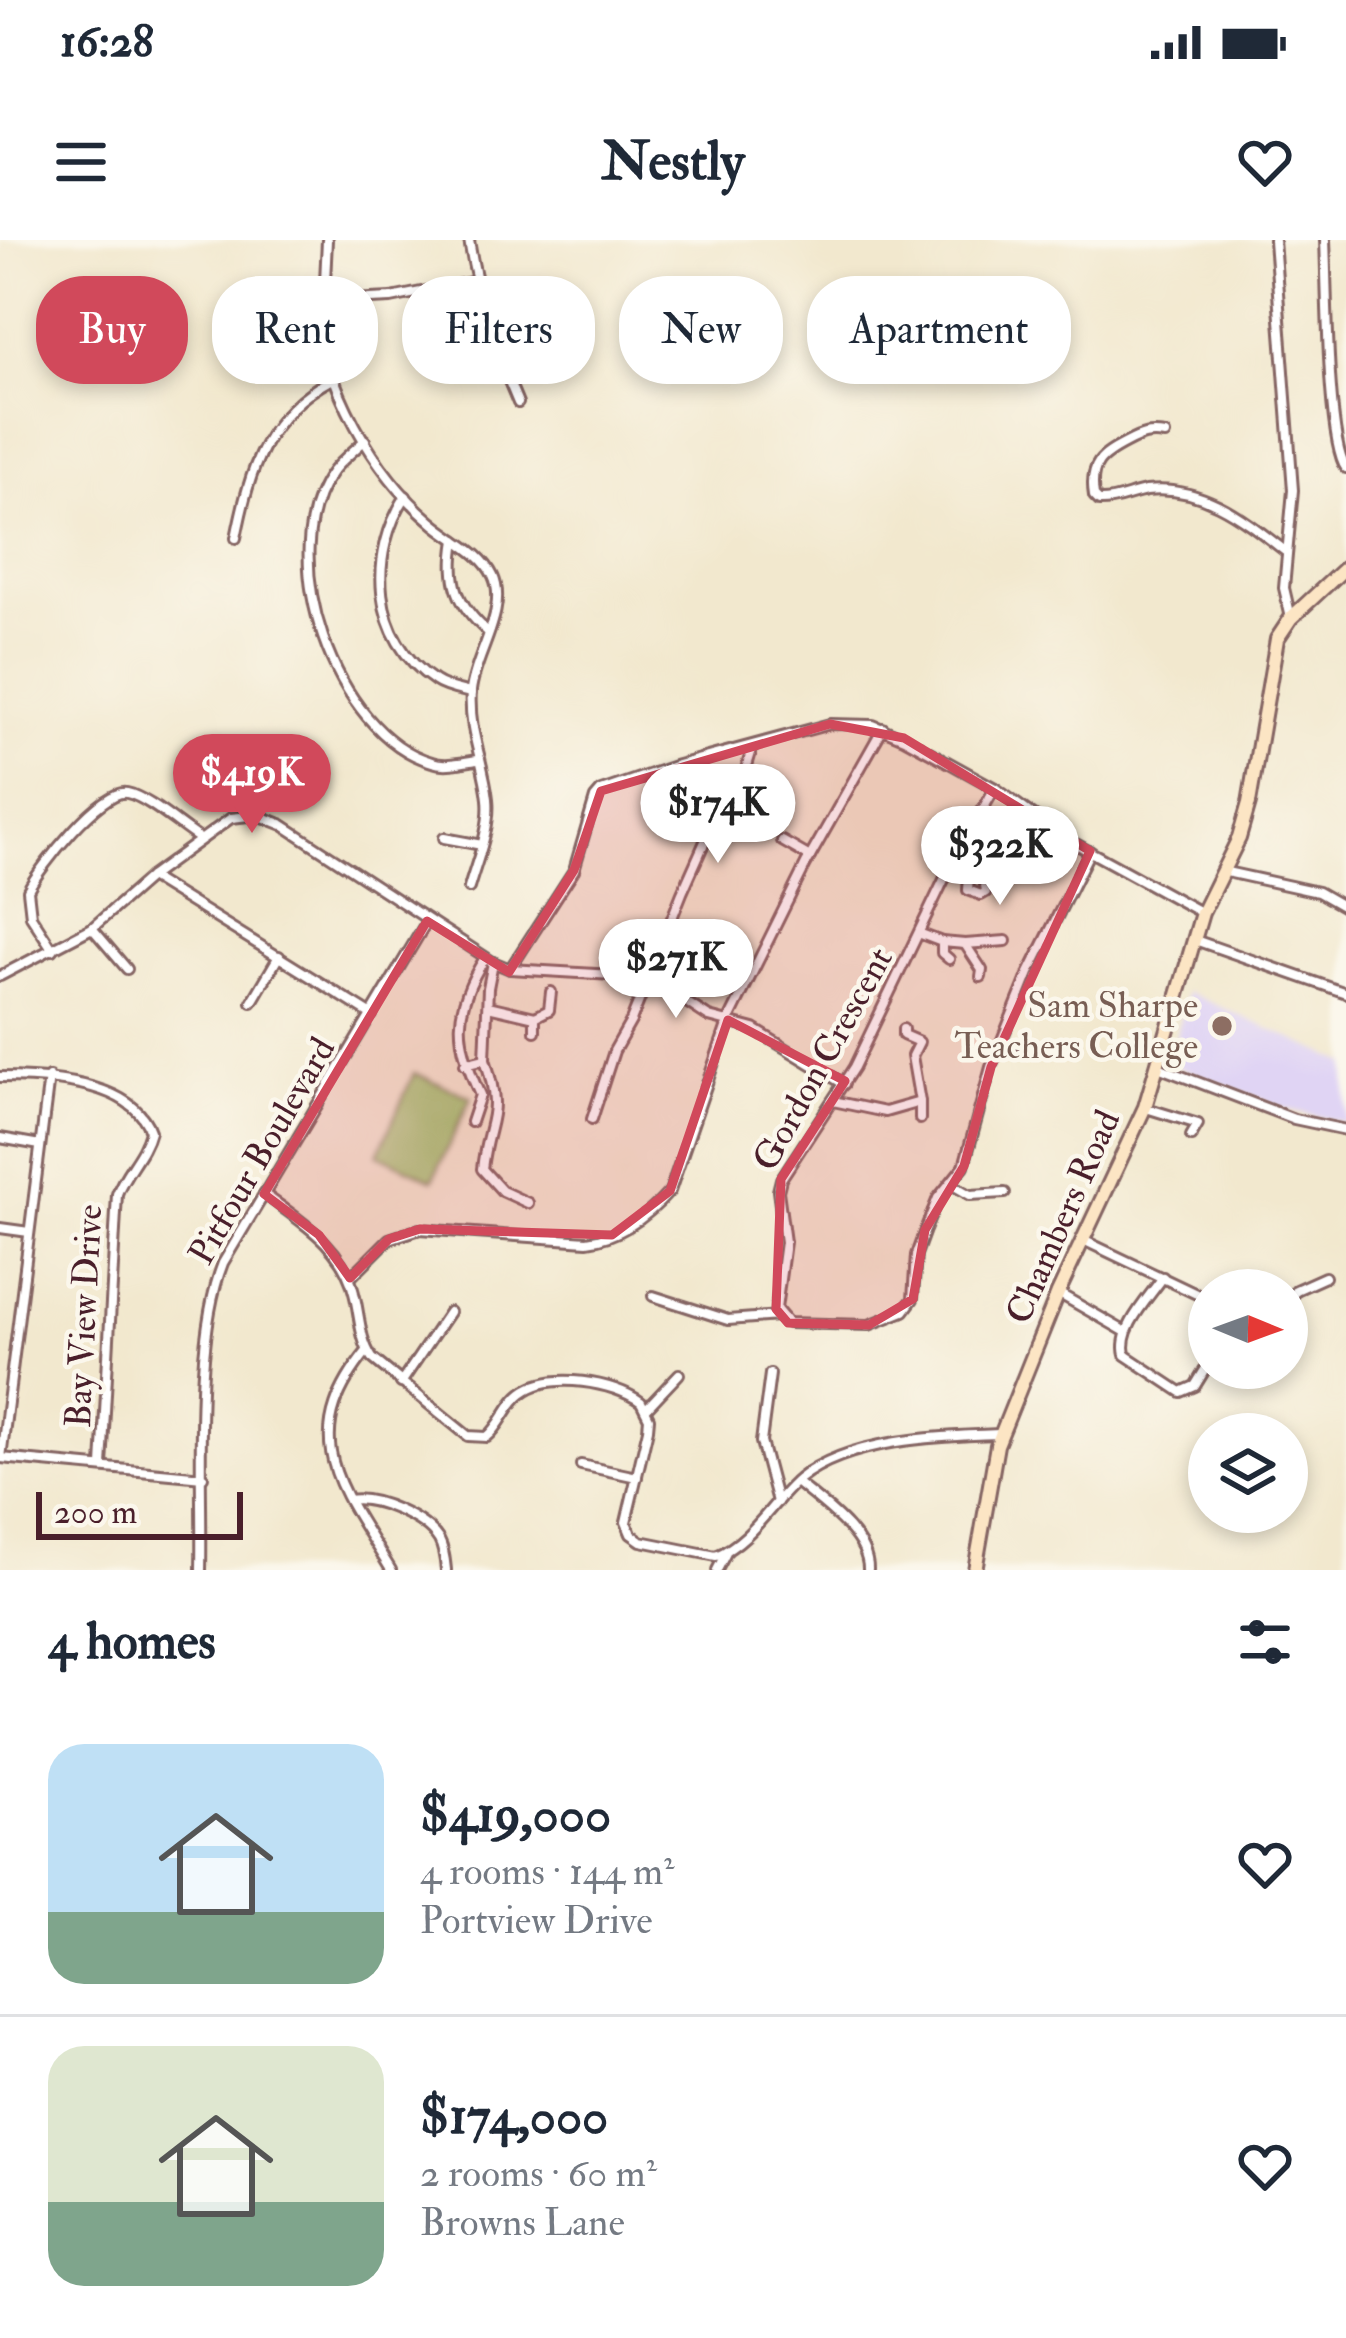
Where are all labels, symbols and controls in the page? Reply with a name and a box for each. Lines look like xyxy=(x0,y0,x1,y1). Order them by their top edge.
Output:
text: 16:28 xyxy=(60,14,154,70)
text: Nestly xyxy=(601,128,745,196)
icon: menu xyxy=(48,129,114,195)
icon: heart xyxy=(1232,129,1298,195)
chip: Buy xyxy=(36,276,188,384)
chip: Rent xyxy=(212,276,378,384)
chip: Filters xyxy=(402,276,595,384)
chip: New xyxy=(619,276,783,384)
chip: Apartment xyxy=(807,276,1071,384)
pin: $419K xyxy=(168,734,336,836)
text: $419K xyxy=(200,748,304,797)
pin: $174K xyxy=(634,764,802,866)
text: $174K xyxy=(667,778,769,827)
pin: $322K xyxy=(916,806,1084,908)
text: $322K xyxy=(948,820,1052,869)
pin: $271K xyxy=(592,919,760,1021)
text: $271K xyxy=(626,933,726,982)
street label: Gordon Crescent xyxy=(743,940,903,1178)
place label: Sam Sharpe Teachers College xyxy=(955,983,1198,1069)
marker: Sam Sharpe Teachers College xyxy=(1209,1013,1235,1039)
street label: Pitfour Boulevard xyxy=(179,1029,345,1273)
street label: Chambers Road xyxy=(996,1103,1130,1331)
street label: Bay View Drive xyxy=(56,1203,112,1429)
north arrow xyxy=(1188,1269,1308,1389)
map controls xyxy=(1188,1269,1308,1533)
button: layers xyxy=(1188,1413,1308,1533)
scale bar xyxy=(36,1486,243,1539)
text: 200 m xyxy=(54,1492,137,1533)
icon: filters xyxy=(1232,1609,1298,1675)
text: 4 homes xyxy=(48,1610,216,1674)
text: $419,000 xyxy=(420,1783,611,1847)
icon: home xyxy=(144,1792,288,1936)
icon: heart xyxy=(1232,1831,1298,1897)
text: 4 rooms · 144 m² xyxy=(420,1847,674,1896)
text: Portview Drive xyxy=(420,1896,653,1945)
text: $174,000 xyxy=(420,2085,608,2149)
icon: home xyxy=(144,2094,288,2238)
icon: heart xyxy=(1232,2133,1298,2199)
text: 2 rooms · 60 m² xyxy=(420,2149,657,2198)
text: Browns Lane xyxy=(420,2198,625,2247)

